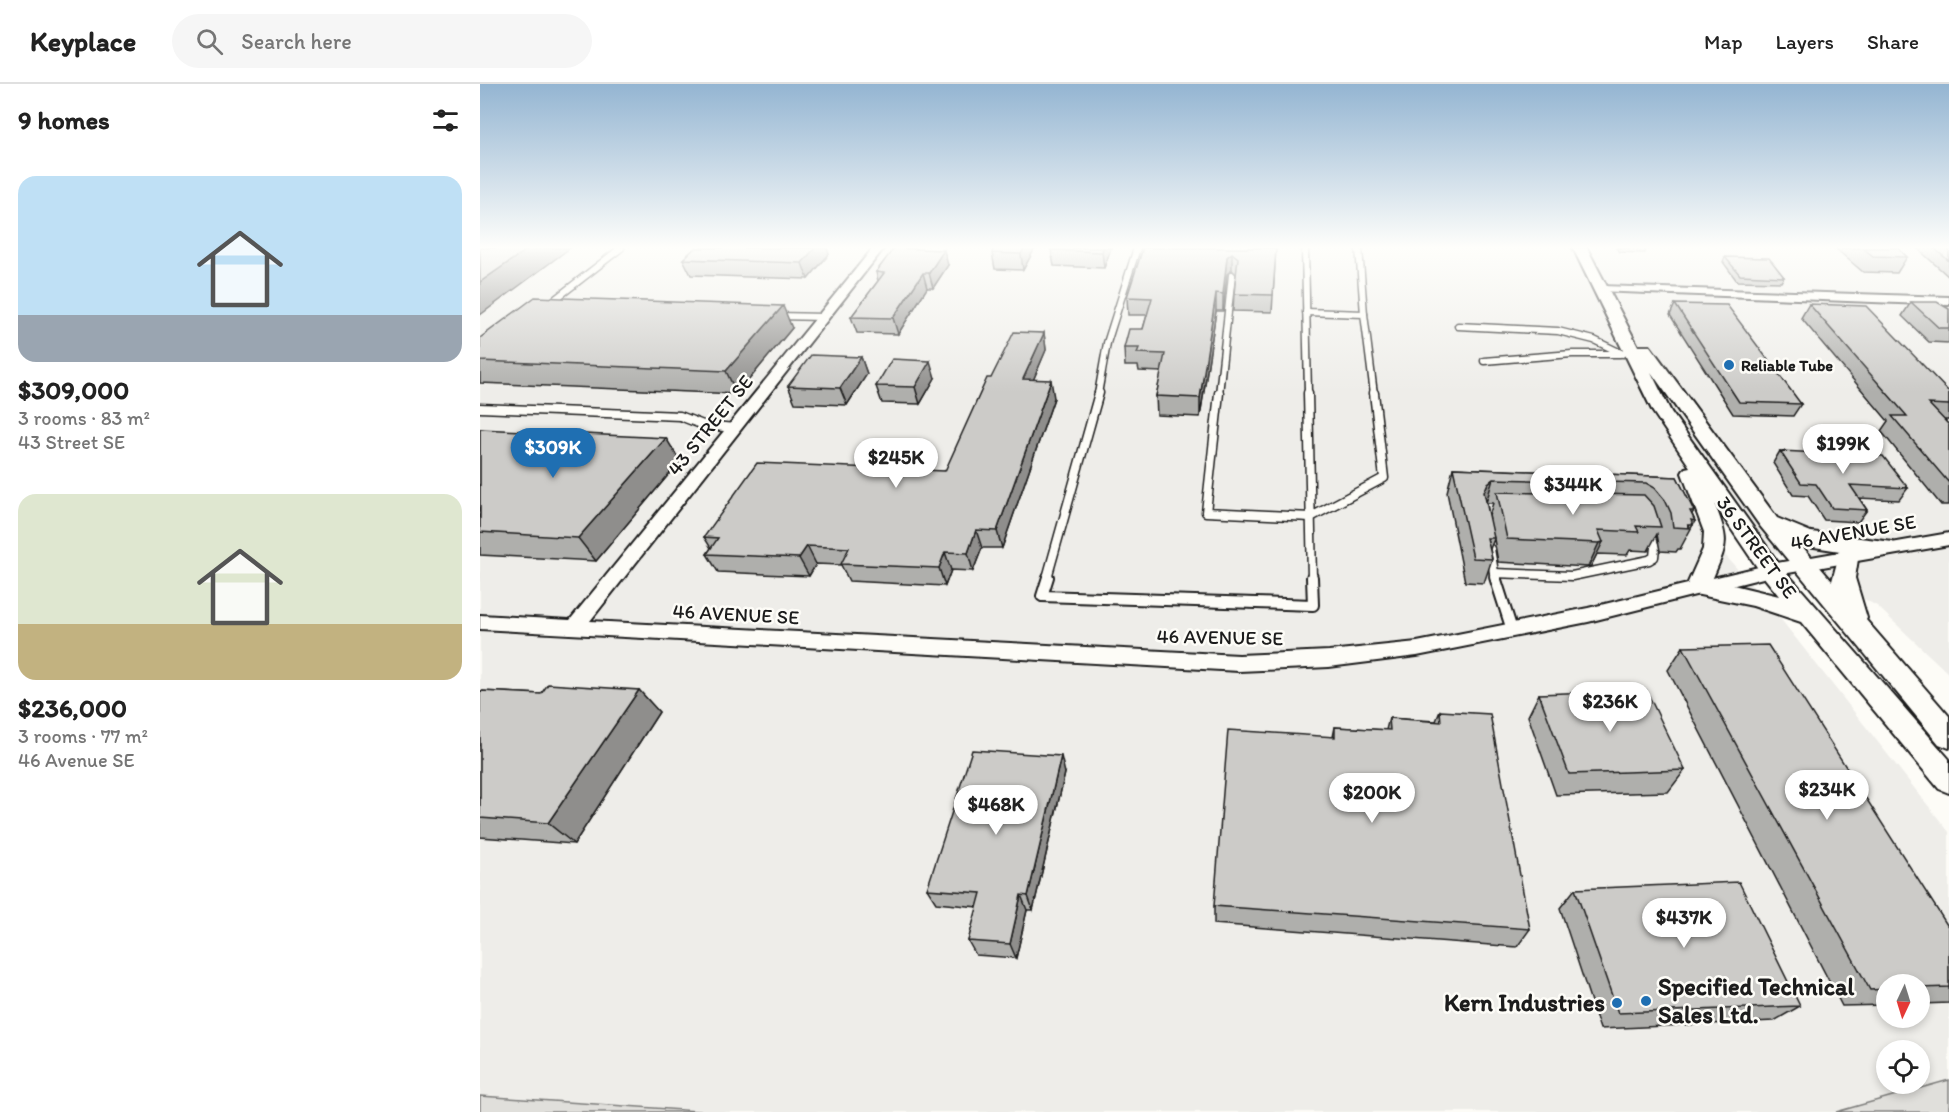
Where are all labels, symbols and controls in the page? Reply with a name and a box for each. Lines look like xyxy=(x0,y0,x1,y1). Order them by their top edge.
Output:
search box xyxy=(172,14,592,68)
text: Keyplace xyxy=(30,24,136,58)
icon: search xyxy=(193,25,226,58)
text: Search here xyxy=(241,28,352,55)
text: Map xyxy=(1704,29,1743,54)
text: Layers xyxy=(1776,29,1834,54)
text: Share xyxy=(1867,29,1919,54)
text: 9 homes xyxy=(18,104,110,136)
icon: filters xyxy=(429,104,462,137)
icon: home xyxy=(186,215,294,323)
place label: Reliable Tube xyxy=(1741,356,1833,375)
marker: Reliable Tube xyxy=(1722,358,1736,372)
street label: 43 STREET SE xyxy=(662,370,758,480)
text: $309,000 xyxy=(18,374,129,406)
text: 3 rooms · 83 m² xyxy=(18,406,150,430)
pin: $199K xyxy=(1801,424,1885,475)
pin: $309K xyxy=(511,428,595,479)
text: 43 Street SE xyxy=(18,430,125,454)
text: $199K xyxy=(1816,431,1870,455)
text: $309K xyxy=(525,435,581,459)
pin: $245K xyxy=(854,438,938,489)
text: $245K xyxy=(868,445,924,469)
pin: $344K xyxy=(1531,465,1615,516)
text: $344K xyxy=(1544,472,1602,496)
street label: 36 STREET SE xyxy=(1712,491,1802,603)
street label: 46 AVENUE SE xyxy=(1788,509,1918,555)
icon: home xyxy=(186,533,294,641)
street label: 46 AVENUE SE xyxy=(672,599,800,629)
street label: 46 AVENUE SE xyxy=(1156,624,1284,650)
pin: $236K xyxy=(1568,682,1652,733)
text: $236K xyxy=(1583,689,1637,713)
text: $236,000 xyxy=(18,692,127,724)
text: 3 rooms · 77 m² xyxy=(18,724,148,748)
text: 46 Avenue SE xyxy=(18,748,134,772)
pin: $234K xyxy=(1785,770,1869,821)
pin: $200K xyxy=(1330,773,1414,824)
text: $234K xyxy=(1799,777,1855,801)
text: $200K xyxy=(1343,780,1401,804)
pin: $468K xyxy=(954,785,1038,836)
text: $468K xyxy=(968,792,1024,816)
pin: $437K xyxy=(1642,898,1726,949)
text: $437K xyxy=(1656,905,1712,929)
place label: Specified Technical Sales Ltd. xyxy=(1658,972,1854,1029)
north arrow xyxy=(1876,974,1930,1028)
map controls xyxy=(1876,974,1930,1094)
place label: Kern Industries xyxy=(1444,988,1605,1017)
marker: Specified Technical Sales Ltd. xyxy=(1639,994,1653,1008)
marker: Kern Industries xyxy=(1610,996,1624,1010)
button: locate xyxy=(1876,1040,1930,1094)

